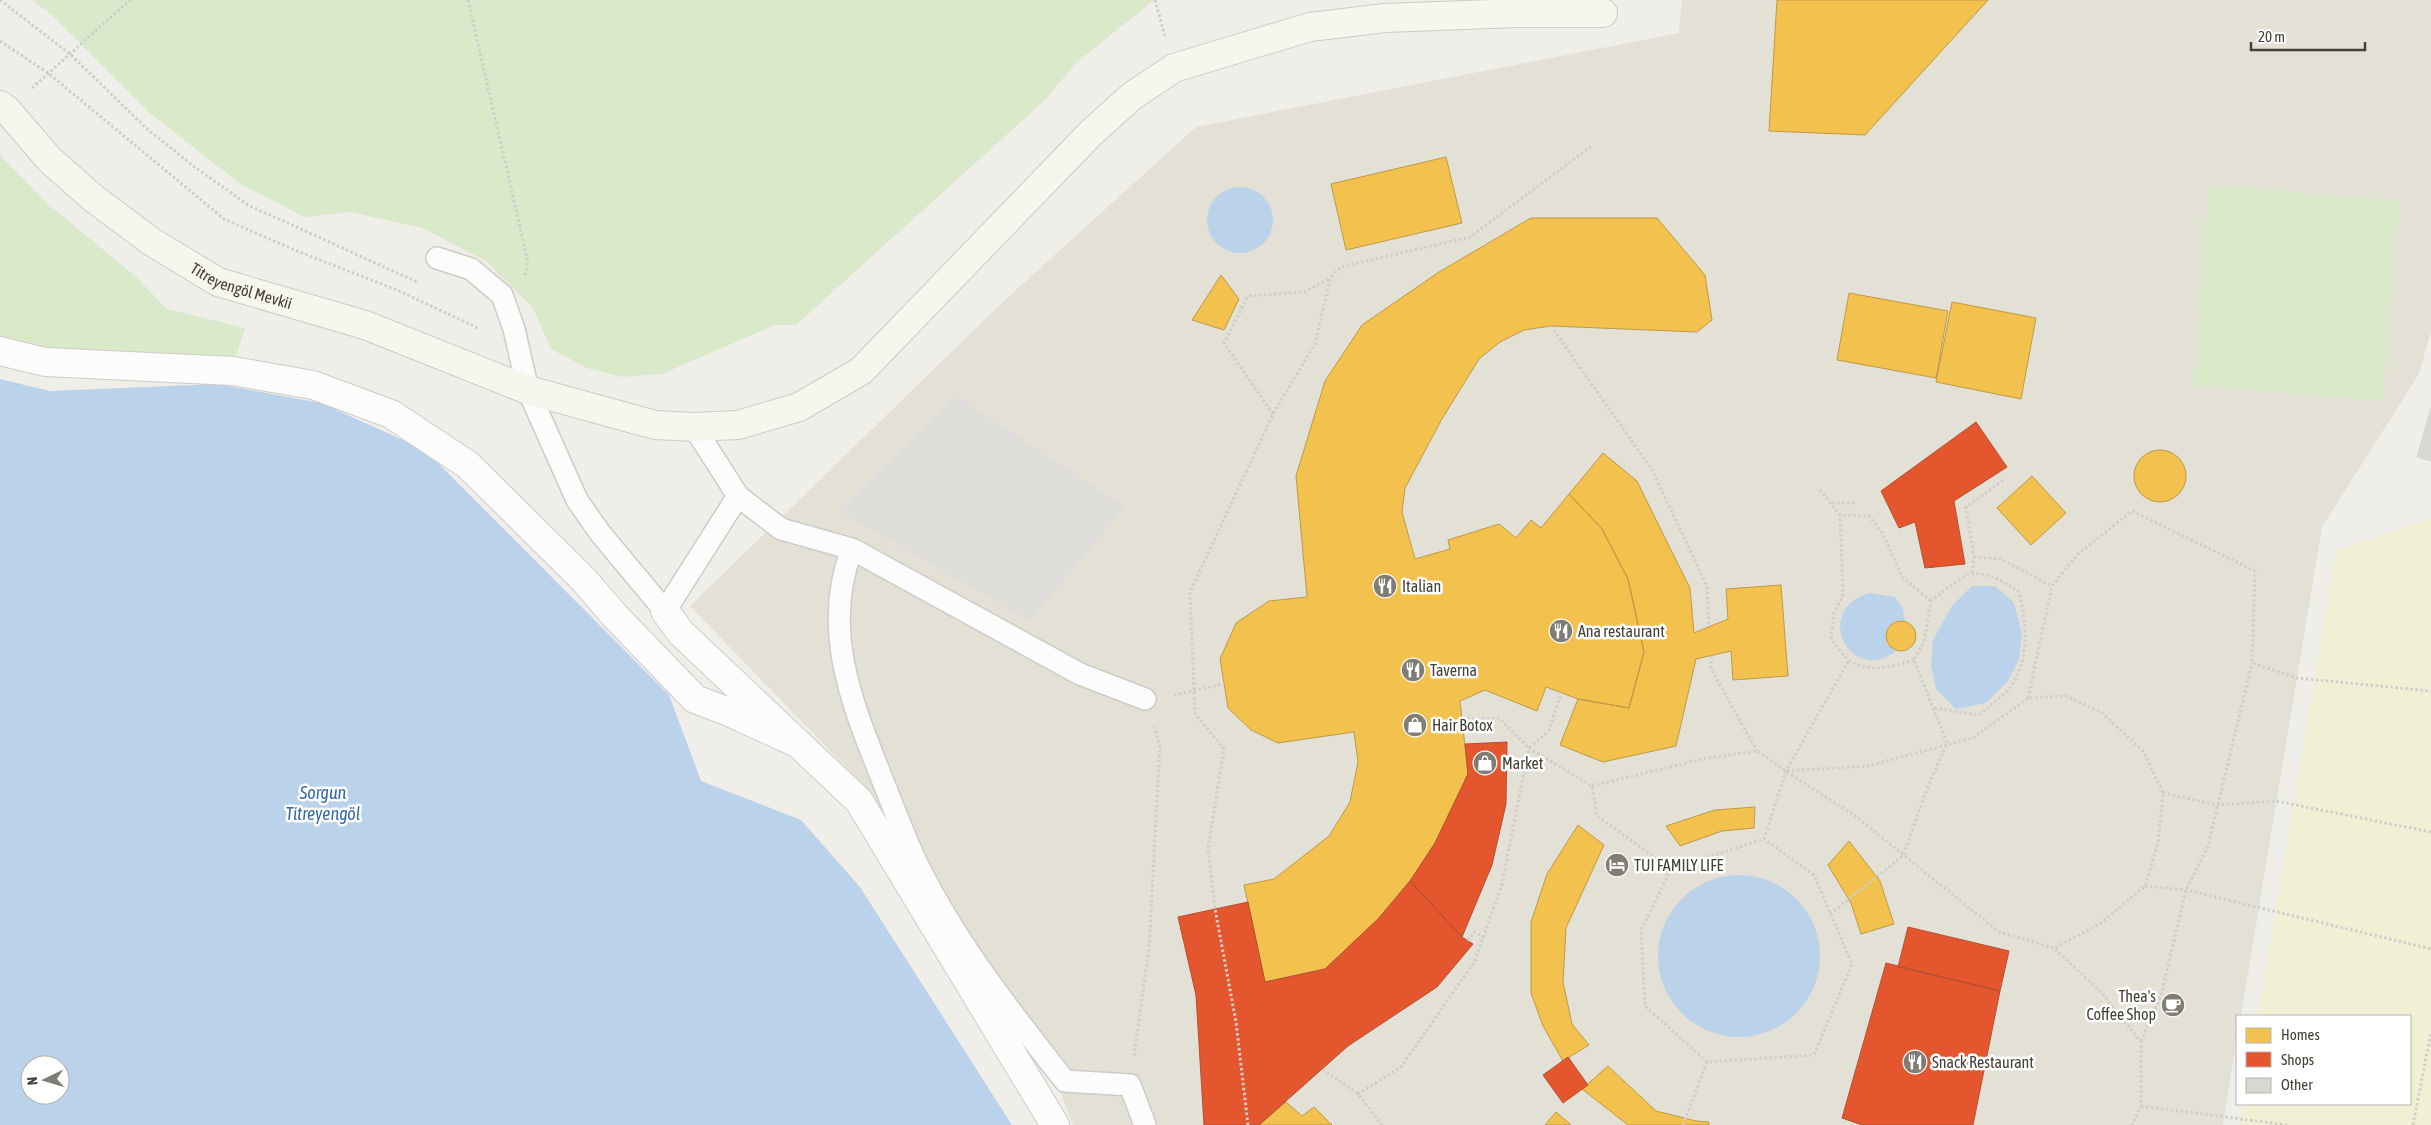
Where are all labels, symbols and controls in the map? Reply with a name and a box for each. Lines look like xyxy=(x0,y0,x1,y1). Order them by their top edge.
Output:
scale bar xyxy=(2251,20,2365,52)
text: 20 m xyxy=(2258,28,2285,45)
street label: Titreyengöl Mevkii xyxy=(187,259,294,312)
restaurant icon: Italian xyxy=(1372,573,1398,599)
place label: Italian xyxy=(1402,577,1441,595)
restaurant icon: Ana restaurant xyxy=(1548,618,1574,644)
place label: Ana restaurant xyxy=(1578,622,1665,640)
restaurant icon: Taverna xyxy=(1400,657,1426,683)
place label: Taverna xyxy=(1430,661,1477,679)
shop icon: Hair Botox xyxy=(1402,712,1428,738)
place label: Hair Botox xyxy=(1432,716,1493,734)
shop icon: Market xyxy=(1472,750,1498,776)
place label: Market xyxy=(1502,754,1544,772)
water label: Sorgun Titreyengöl xyxy=(285,782,361,824)
hotel icon: TUI FAMILY LIFE xyxy=(1604,852,1630,878)
place label: TUI FAMILY LIFE xyxy=(1634,856,1724,874)
place label: Thea's Coffee Shop xyxy=(2086,987,2156,1024)
cafe icon: Thea's Coffee Shop xyxy=(2160,992,2186,1018)
legend xyxy=(2236,1015,2411,1105)
text: Homes xyxy=(2281,1026,2320,1043)
restaurant icon: Snack Restaurant xyxy=(1902,1049,1928,1075)
text: Shops xyxy=(2281,1051,2314,1068)
place label: Snack Restaurant xyxy=(1932,1053,2034,1071)
north arrow xyxy=(20,1055,70,1105)
text: N xyxy=(24,1076,40,1086)
text: Other xyxy=(2281,1076,2313,1093)

